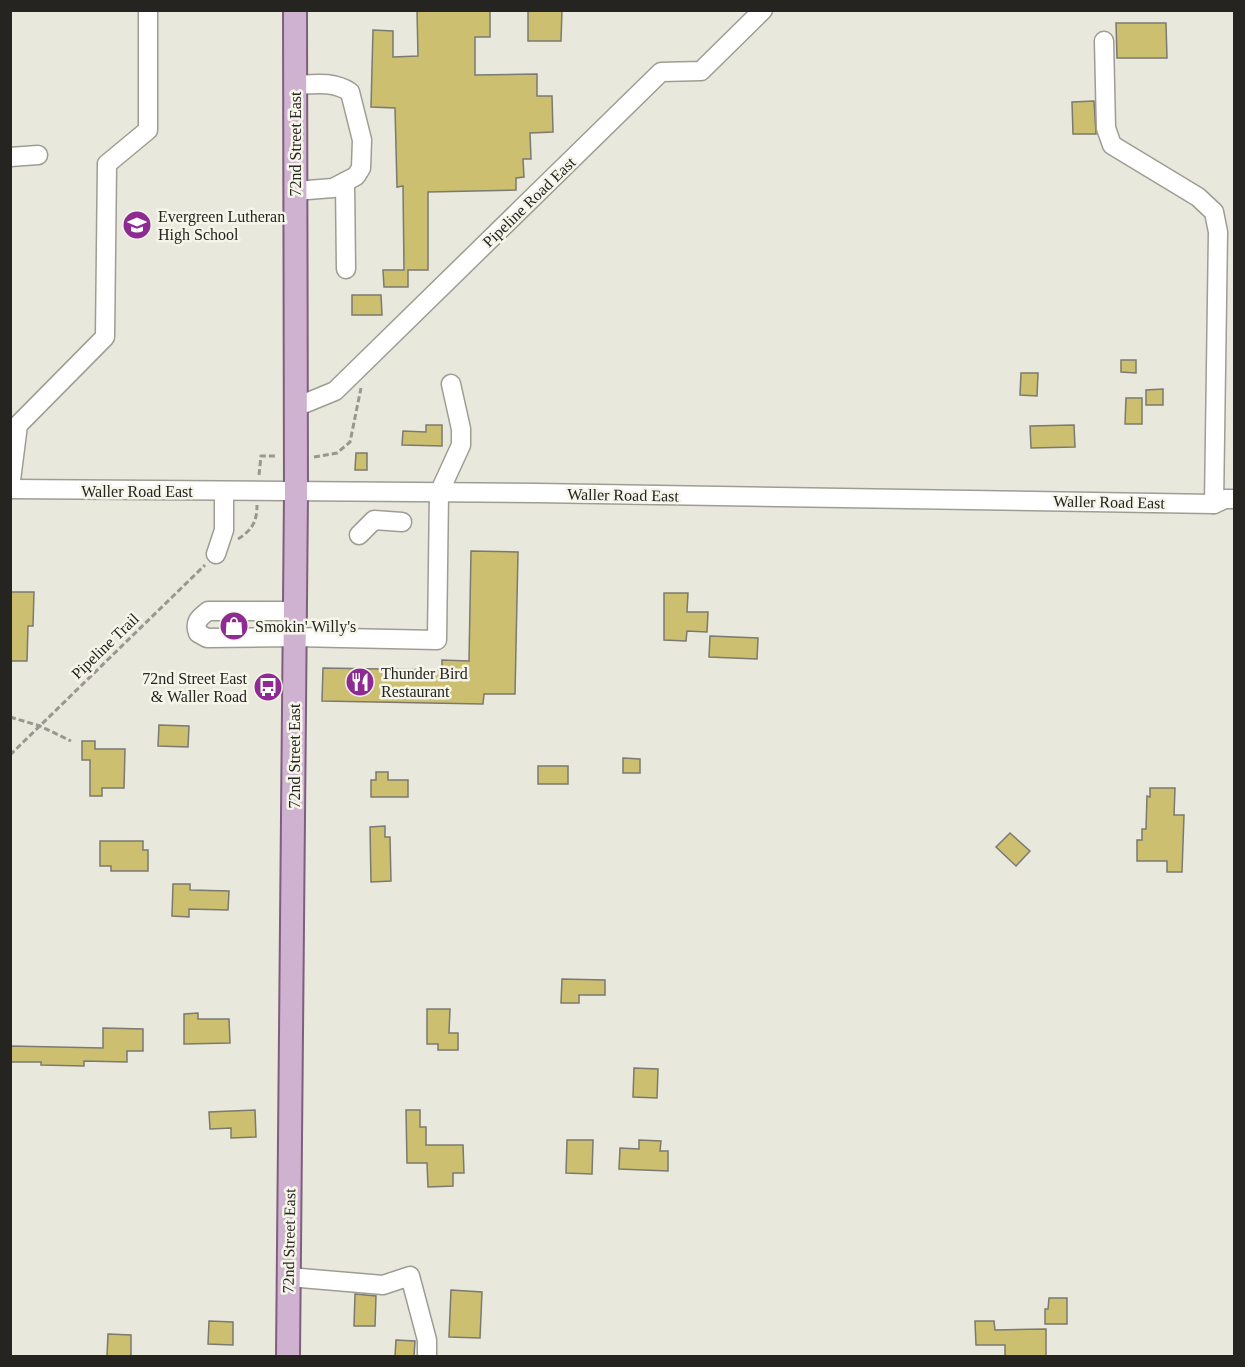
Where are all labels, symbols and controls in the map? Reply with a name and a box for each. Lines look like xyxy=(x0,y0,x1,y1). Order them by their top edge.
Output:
street label: 72nd Street East xyxy=(287,91,304,196)
street label: Pipeline Road East xyxy=(479,153,580,251)
place label: Evergreen Lutheran High School xyxy=(158,208,285,244)
school or university icon: Evergreen Lutheran High School xyxy=(121,209,153,241)
street label: Waller Road East xyxy=(81,483,193,500)
street label: Waller Road East xyxy=(567,486,679,504)
street label: Waller Road East xyxy=(1053,493,1165,511)
street label: Pipeline Trail xyxy=(68,609,143,683)
shop icon: Smokin' Willy's xyxy=(218,610,250,642)
place label: Smokin' Willy's xyxy=(255,618,356,636)
place label: Thunder Bird Restaurant xyxy=(381,665,468,700)
restaurant icon: Thunder Bird Restaurant xyxy=(344,666,376,698)
place label: 72nd Street East & Waller Road xyxy=(142,670,248,705)
bus stop icon: 72nd Street East & Waller Road xyxy=(252,671,284,703)
street label: 72nd Street East xyxy=(286,703,303,808)
street label: 72nd Street East xyxy=(280,1188,298,1294)

